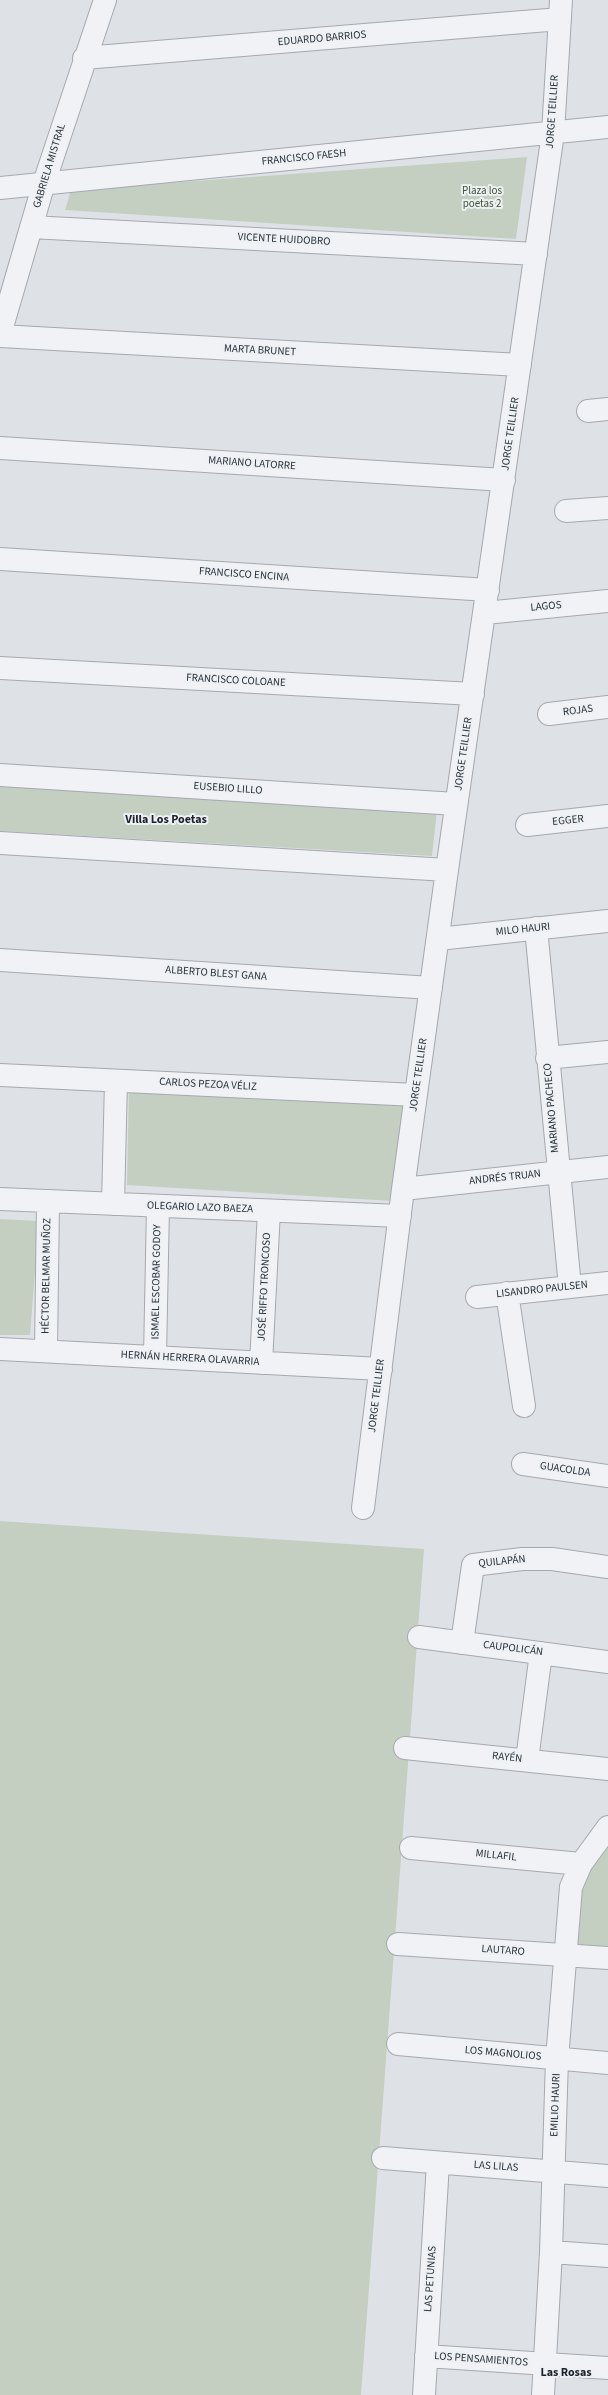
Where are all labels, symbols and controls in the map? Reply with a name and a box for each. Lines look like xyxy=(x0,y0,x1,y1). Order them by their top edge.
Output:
street label: EDUARDO BARRIOS xyxy=(277,29,367,49)
street label: JORGE TEILLIER xyxy=(544,75,562,149)
street label: GABRIELA MISTRAL xyxy=(31,122,69,210)
street label: FRANCISCO FAESH xyxy=(261,147,347,169)
park label: Plaza los poetas 2 xyxy=(462,185,502,211)
street label: VICENTE HUIDOBRO xyxy=(237,231,331,249)
street label: MARTA BRUNET xyxy=(224,343,296,359)
street label: JORGE TEILLIER xyxy=(499,397,523,471)
street label: MARIANO LATORRE xyxy=(208,454,296,474)
street label: FRANCISCO ENCINA xyxy=(198,565,290,585)
street label: LAGOS xyxy=(530,599,562,615)
street label: FRANCISCO COLOANE xyxy=(186,672,286,690)
street label: ROJAS xyxy=(562,703,594,719)
street label: JORGE TEILLIER xyxy=(452,717,476,791)
street label: EUSEBIO LILLO xyxy=(193,780,263,798)
district label: Villa Los Poetas xyxy=(125,813,207,827)
street label: EGGER xyxy=(552,813,584,829)
street label: MILO HAURI xyxy=(495,921,551,939)
street label: ALBERTO BLEST GANA xyxy=(165,964,267,984)
street label: JORGE TEILLIER xyxy=(407,1038,431,1112)
street label: MARIANO PACHECO xyxy=(542,1063,562,1153)
street label: CARLOS PEZOA VÉLIZ xyxy=(159,1076,257,1094)
street label: ANDRÉS TRUAN xyxy=(468,1168,542,1188)
street label: OLEGARIO LAZO BAEZA xyxy=(147,1200,253,1216)
street label: HÉCTOR BELMAR MUÑOZ xyxy=(39,1218,55,1334)
street label: ISMAEL ESCOBAR GODOY xyxy=(149,1224,165,1340)
street label: JOSÉ RIFFO TRONCOSO xyxy=(256,1232,274,1342)
street label: LISANDRO PAULSEN xyxy=(495,1279,589,1301)
street label: HERNÁN HERRERA OLAVARRIA xyxy=(120,1349,260,1369)
street label: JORGE TEILLIER xyxy=(366,1359,388,1433)
street label: GUACOLDA xyxy=(539,1460,591,1480)
street label: QUILAPÁN xyxy=(478,1553,526,1571)
street label: CAUPOLICÁN xyxy=(482,1639,544,1659)
street label: RAYÉN xyxy=(491,1750,523,1766)
street label: MILLAFIL xyxy=(475,1847,517,1865)
street label: LAUTARO xyxy=(481,1943,525,1959)
street label: LOS MAGNOLIOS xyxy=(464,2044,542,2064)
street label: EMILIO HAURI xyxy=(548,2073,564,2137)
street label: LAS LILAS xyxy=(473,2159,519,2175)
street label: LAS PETUNIAS xyxy=(422,2245,440,2313)
street label: LOS PENSAMIENTOS xyxy=(434,2350,528,2370)
district label: Las Rosas xyxy=(540,2366,592,2380)

